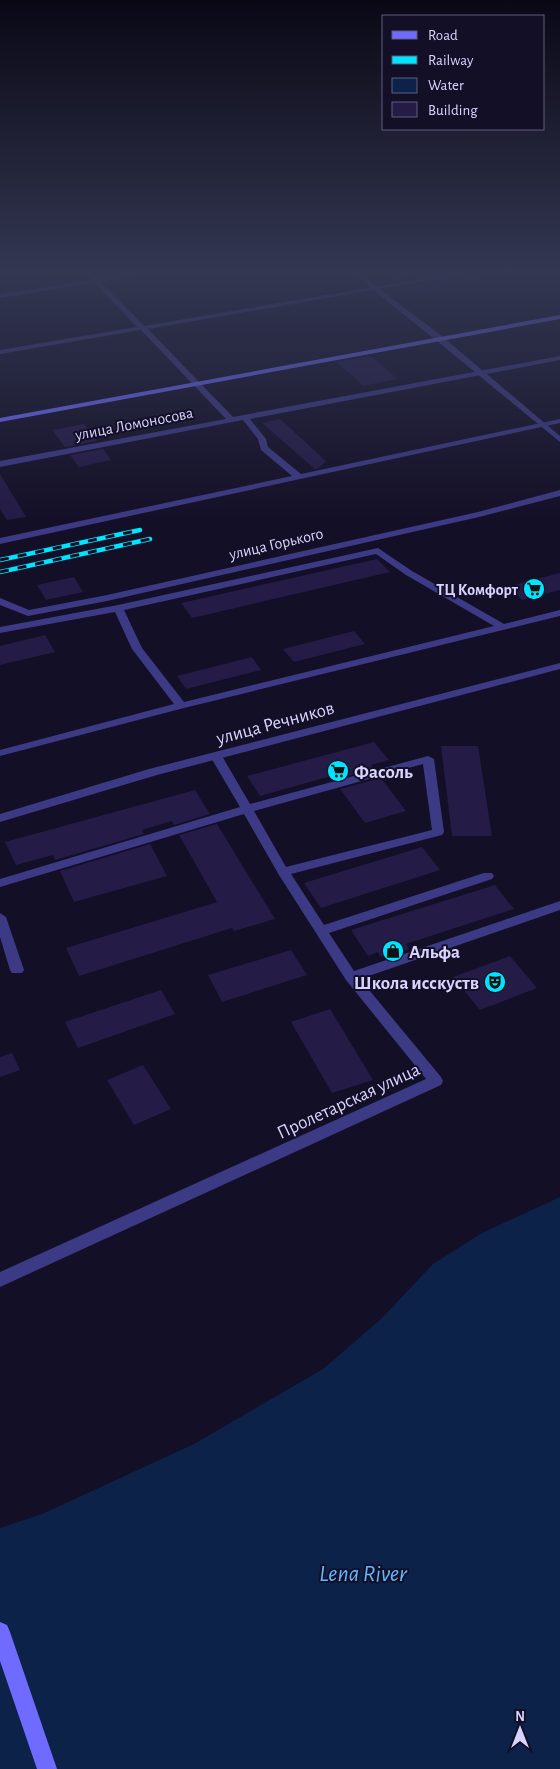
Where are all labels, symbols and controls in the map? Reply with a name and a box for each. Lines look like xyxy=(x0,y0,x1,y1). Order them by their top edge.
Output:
legend xyxy=(382,15,545,130)
text: Road xyxy=(428,28,458,43)
text: Railway xyxy=(428,53,474,68)
text: Water xyxy=(428,78,464,93)
text: Building xyxy=(428,103,478,118)
street label: улица Ломоносова xyxy=(73,405,195,444)
street label: улица Горького xyxy=(227,525,325,564)
supermarket icon: ТЦ Комфорт xyxy=(522,577,546,601)
place label: ТЦ Комфорт xyxy=(436,582,519,598)
street label: улица Речников xyxy=(213,699,337,749)
supermarket icon: Фасоль xyxy=(326,759,350,783)
place label: Фасоль xyxy=(354,763,413,782)
shop icon: Альфа xyxy=(381,939,405,963)
place label: Альфа xyxy=(409,943,460,962)
theatre icon: Школа исскуств xyxy=(483,970,507,994)
place label: Школа исскуств xyxy=(354,974,479,993)
street label: Пролетарская улица xyxy=(274,1060,423,1143)
water label: Lena River xyxy=(319,1562,408,1586)
north arrow xyxy=(495,1704,545,1754)
text: N xyxy=(515,1710,525,1724)

